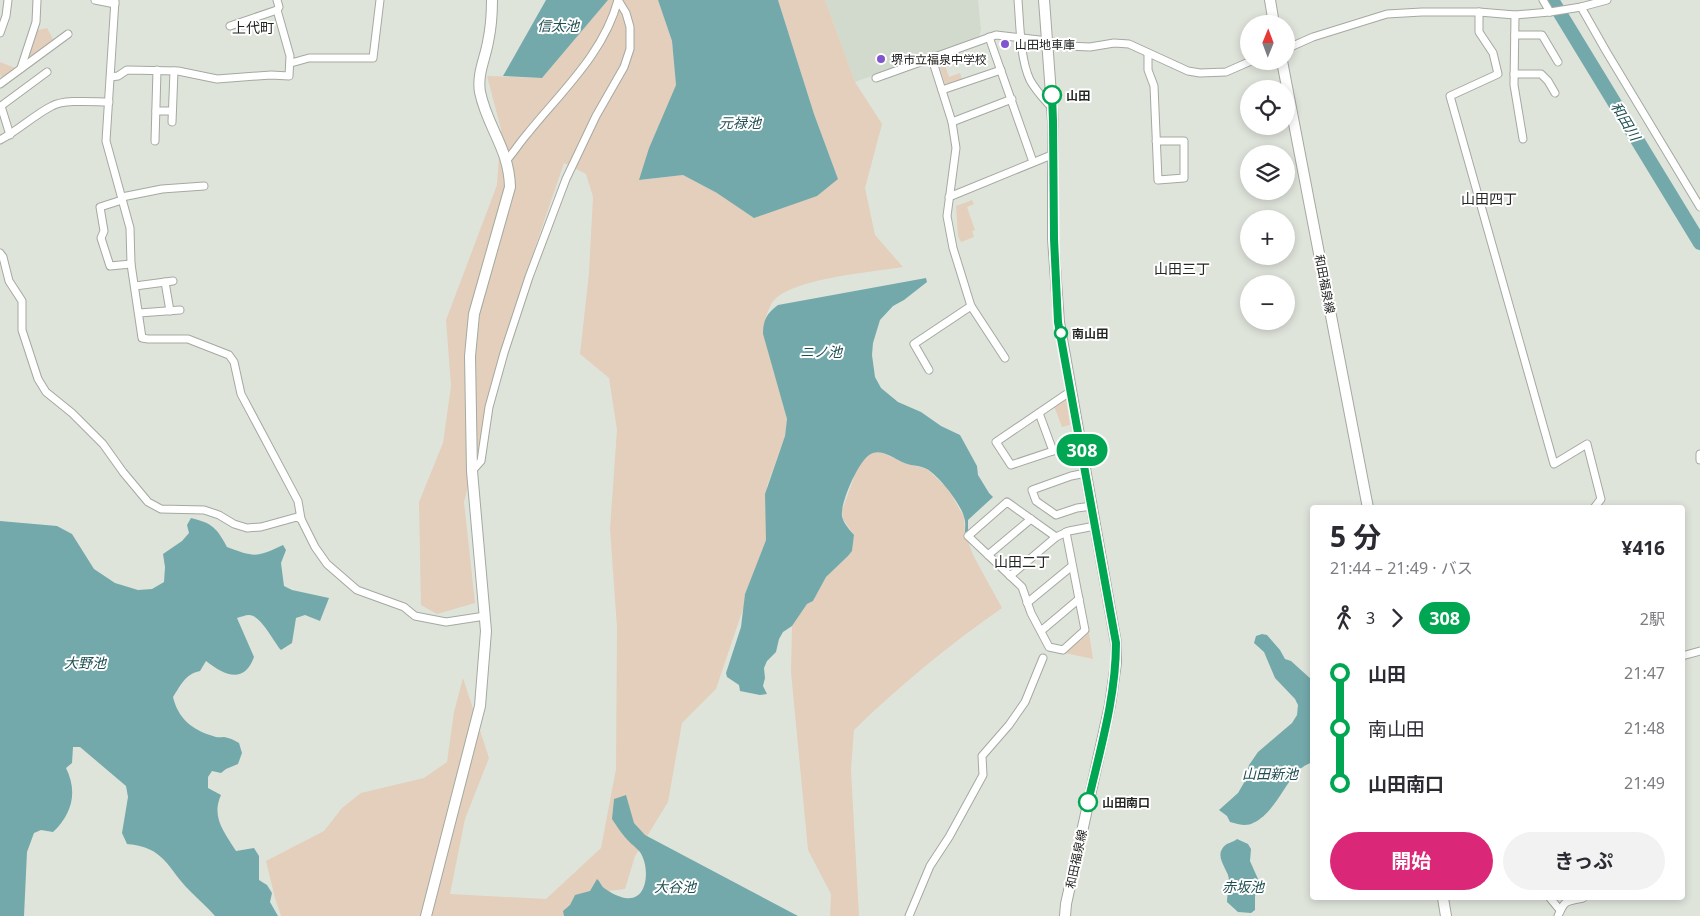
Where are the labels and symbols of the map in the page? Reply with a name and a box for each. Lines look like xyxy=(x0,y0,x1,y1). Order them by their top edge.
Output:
north arrow xyxy=(1240,15,1295,70)
water label: 信太池 xyxy=(537,16,581,35)
district label: 上代町 xyxy=(232,18,274,37)
place label: 山田地車庫 xyxy=(1015,36,1075,53)
marker: 山田地車庫 xyxy=(999,38,1011,50)
place label: 堺市立福泉中学校 xyxy=(891,51,987,68)
marker: 堺市立福泉中学校 xyxy=(875,53,887,65)
marker: 山田 xyxy=(1042,85,1062,105)
place label: 山田 xyxy=(1066,87,1090,104)
water label: 和田川 xyxy=(1607,98,1646,146)
water label: 元禄池 xyxy=(719,113,763,132)
district label: 山田四丁 xyxy=(1461,189,1517,208)
street label: 和田福泉線 xyxy=(1311,253,1339,315)
district label: 山田三丁 xyxy=(1154,259,1210,278)
place label: 南山田 xyxy=(1072,325,1108,342)
marker: 南山田 xyxy=(1054,326,1068,340)
water label: ニノ池 xyxy=(800,342,844,361)
line badge: 308 xyxy=(1053,434,1111,466)
district label: 山田二丁 xyxy=(994,552,1050,571)
water label: 大野池 xyxy=(64,653,108,672)
water label: 山田新池 xyxy=(1242,764,1300,783)
marker: 山田南口 xyxy=(1078,792,1098,812)
place label: 山田南口 xyxy=(1102,794,1150,811)
street label: 和田福泉線 xyxy=(1061,828,1091,890)
water label: 大谷池 xyxy=(654,877,698,896)
water label: 赤坂池 xyxy=(1222,877,1266,896)

